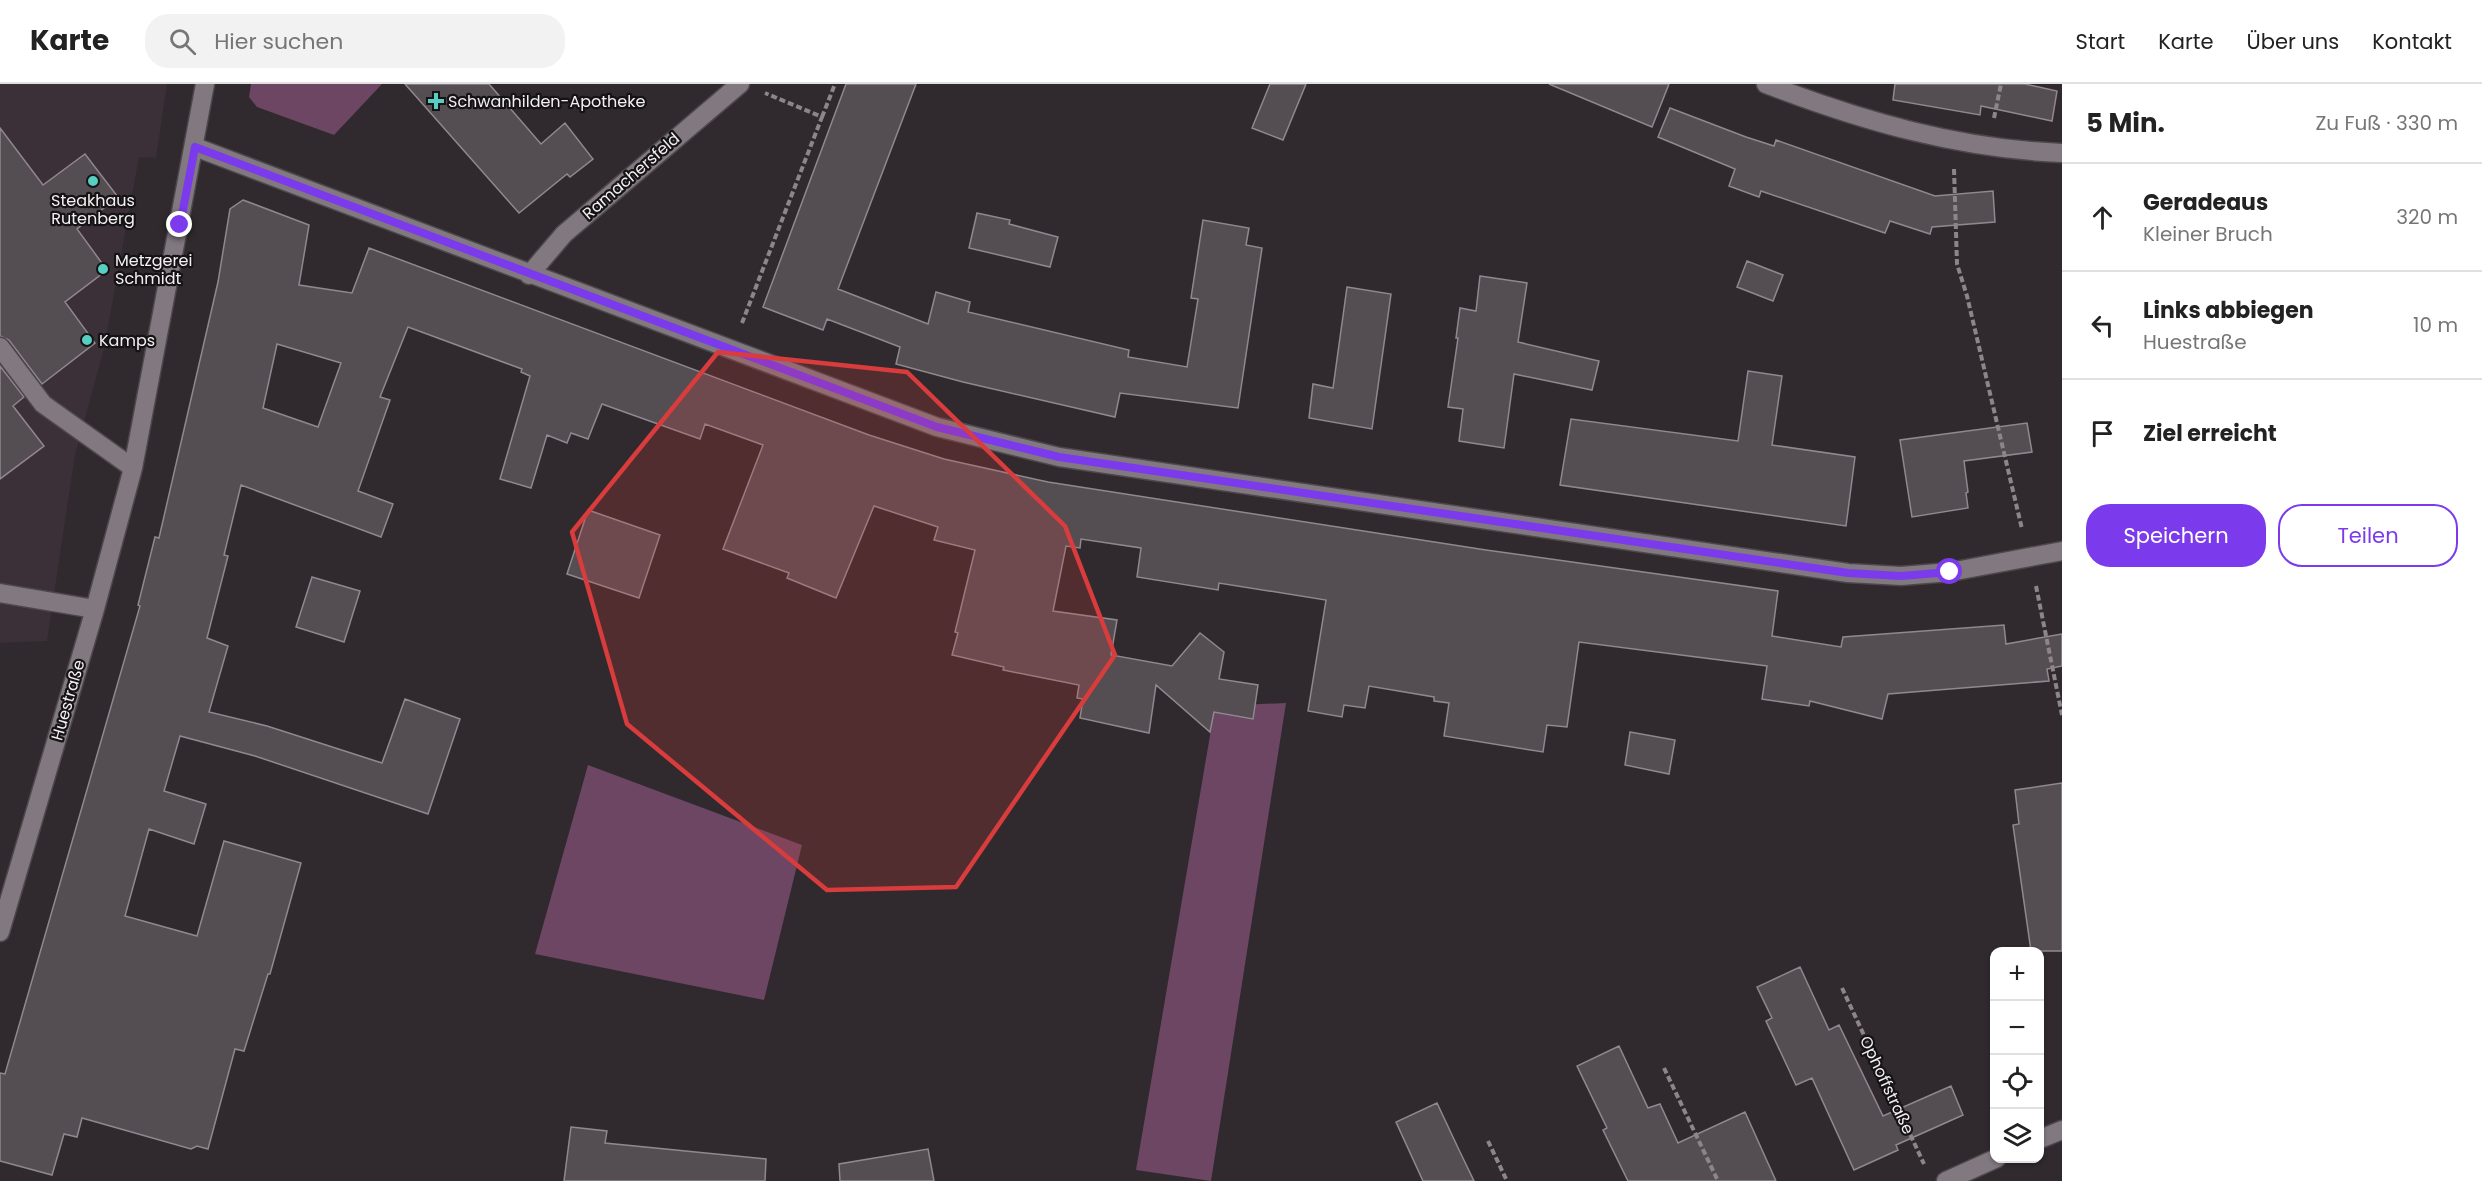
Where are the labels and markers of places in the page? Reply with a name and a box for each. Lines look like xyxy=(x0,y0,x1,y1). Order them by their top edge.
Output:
place label: Schwanhilden-Apotheke xyxy=(448,90,645,113)
marker: Schwanhilden-Apotheke xyxy=(429,94,443,108)
marker: Steakhaus Rutenberg xyxy=(86,174,100,188)
place label: Steakhaus Rutenberg xyxy=(51,189,135,230)
place label: Metzgerei Schmidt xyxy=(115,249,192,290)
marker: Metzgerei Schmidt xyxy=(96,262,110,276)
place label: Kamps xyxy=(99,329,155,352)
marker: Kamps xyxy=(80,333,94,347)

